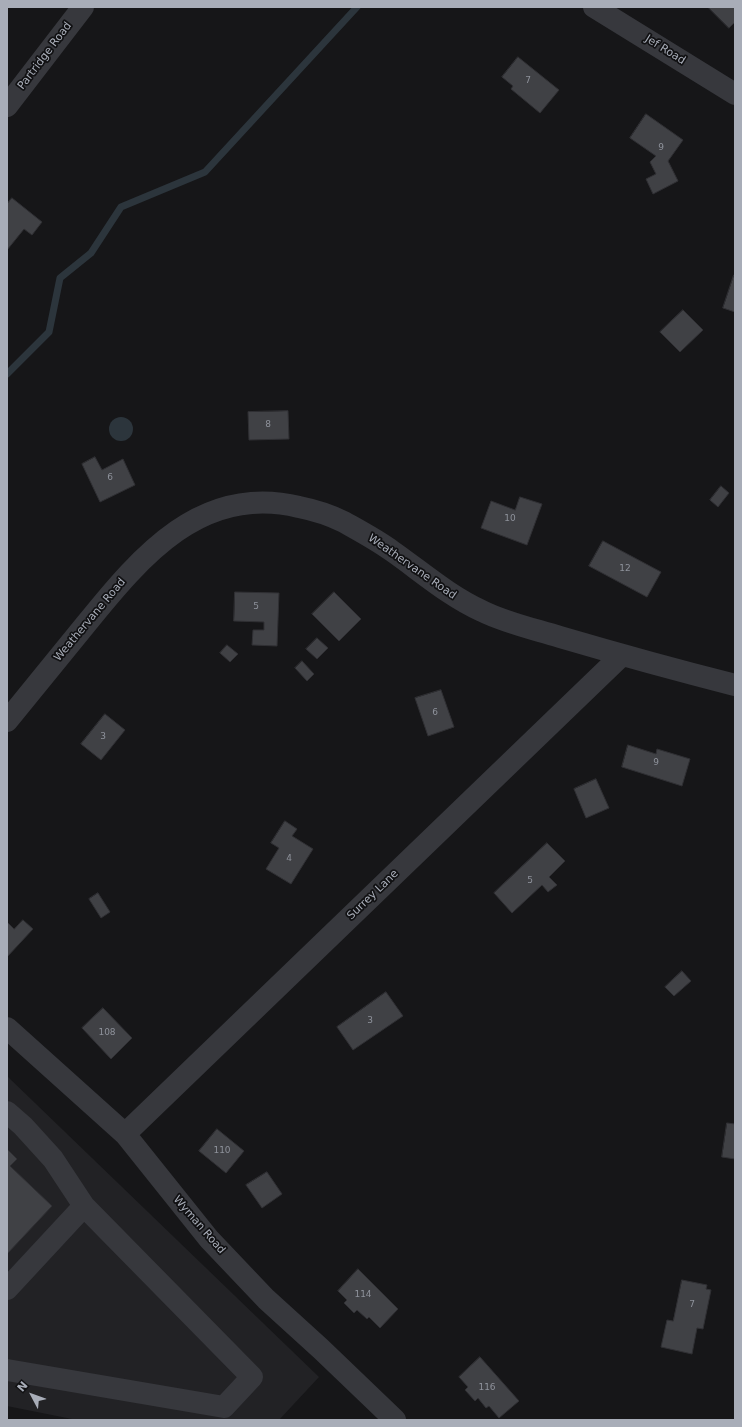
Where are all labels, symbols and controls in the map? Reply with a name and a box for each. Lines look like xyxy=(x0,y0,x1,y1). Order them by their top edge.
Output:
street label: Partridge Road xyxy=(15,20,75,92)
street label: Jef Road xyxy=(642,32,688,68)
house number: 7 xyxy=(525,76,531,86)
house number: 9 xyxy=(658,143,664,153)
house number: 8 xyxy=(265,420,271,430)
house number: 6 xyxy=(107,473,113,483)
house number: 10 xyxy=(504,514,516,524)
street label: Weathervane Road xyxy=(365,532,459,602)
house number: 12 xyxy=(619,564,631,574)
street label: Weathervane Road xyxy=(51,576,129,664)
house number: 5 xyxy=(253,602,259,612)
house number: 6 xyxy=(432,708,438,718)
house number: 3 xyxy=(100,732,106,742)
house number: 9 xyxy=(653,758,659,768)
house number: 4 xyxy=(286,854,292,864)
street label: Surrey Lane xyxy=(345,867,401,923)
house number: 5 xyxy=(527,876,533,886)
house number: 3 xyxy=(367,1016,373,1026)
house number: 108 xyxy=(98,1028,116,1038)
house number: 110 xyxy=(213,1146,231,1156)
street label: Wyman Road xyxy=(170,1193,228,1257)
house number: 114 xyxy=(354,1290,372,1300)
house number: 7 xyxy=(689,1300,695,1310)
north arrow xyxy=(12,1375,52,1415)
text: N xyxy=(15,1379,30,1395)
house number: 116 xyxy=(478,1383,496,1393)

